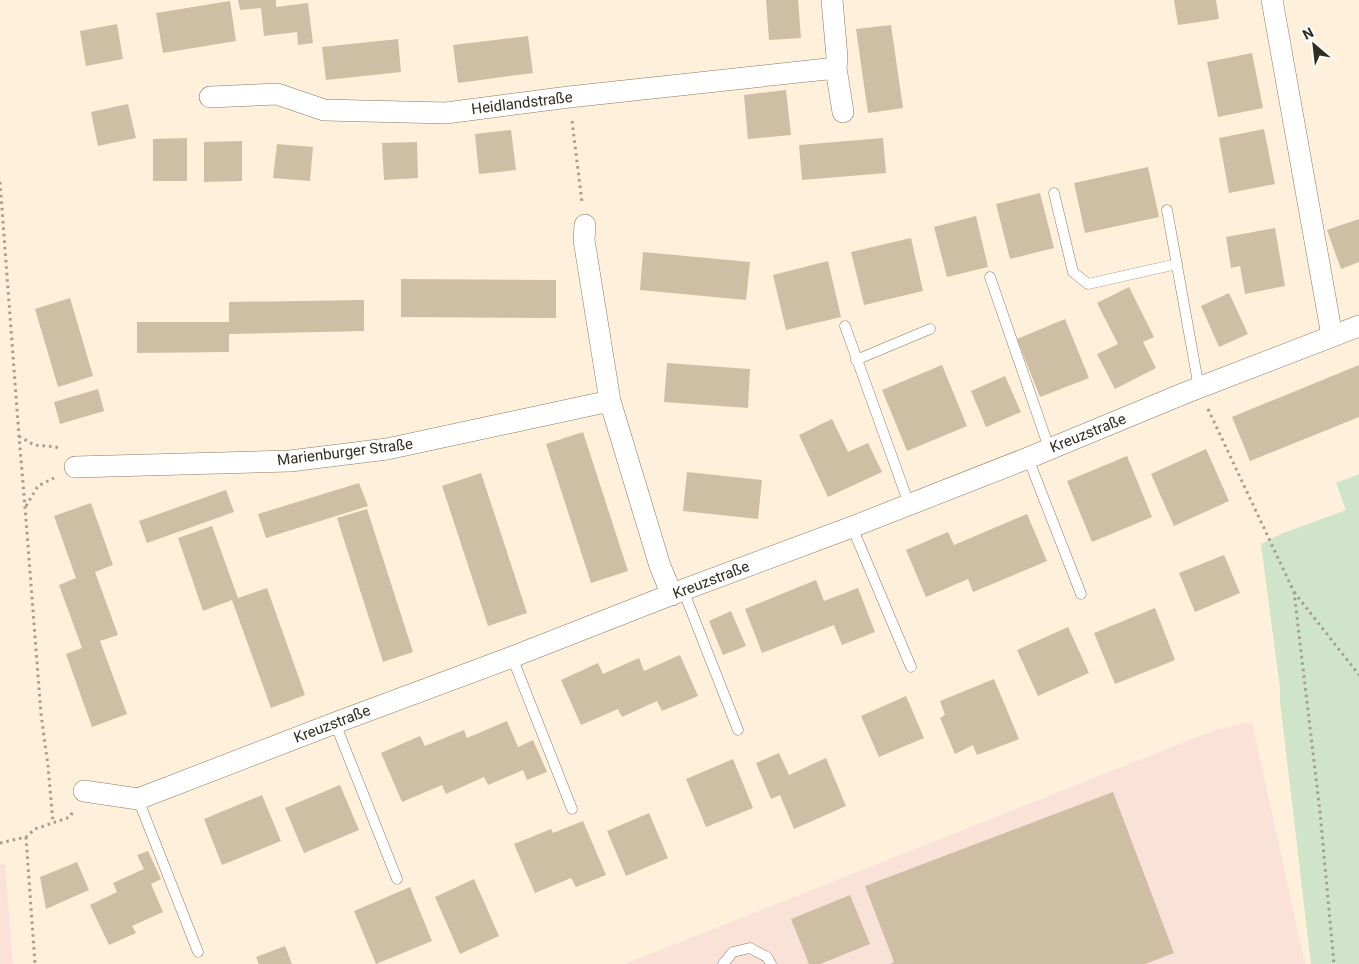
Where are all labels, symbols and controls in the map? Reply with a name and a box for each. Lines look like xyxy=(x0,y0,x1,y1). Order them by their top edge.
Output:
north arrow xyxy=(1289,20,1339,70)
text: N xyxy=(1300,24,1316,43)
street label: Heidlandstraße xyxy=(470,88,574,118)
street label: Kreuzstraße xyxy=(1047,410,1129,456)
street label: Marienburger Straße xyxy=(276,435,414,469)
street label: Kreuzstraße xyxy=(670,557,752,603)
street label: Kreuzstraße xyxy=(291,701,373,747)

